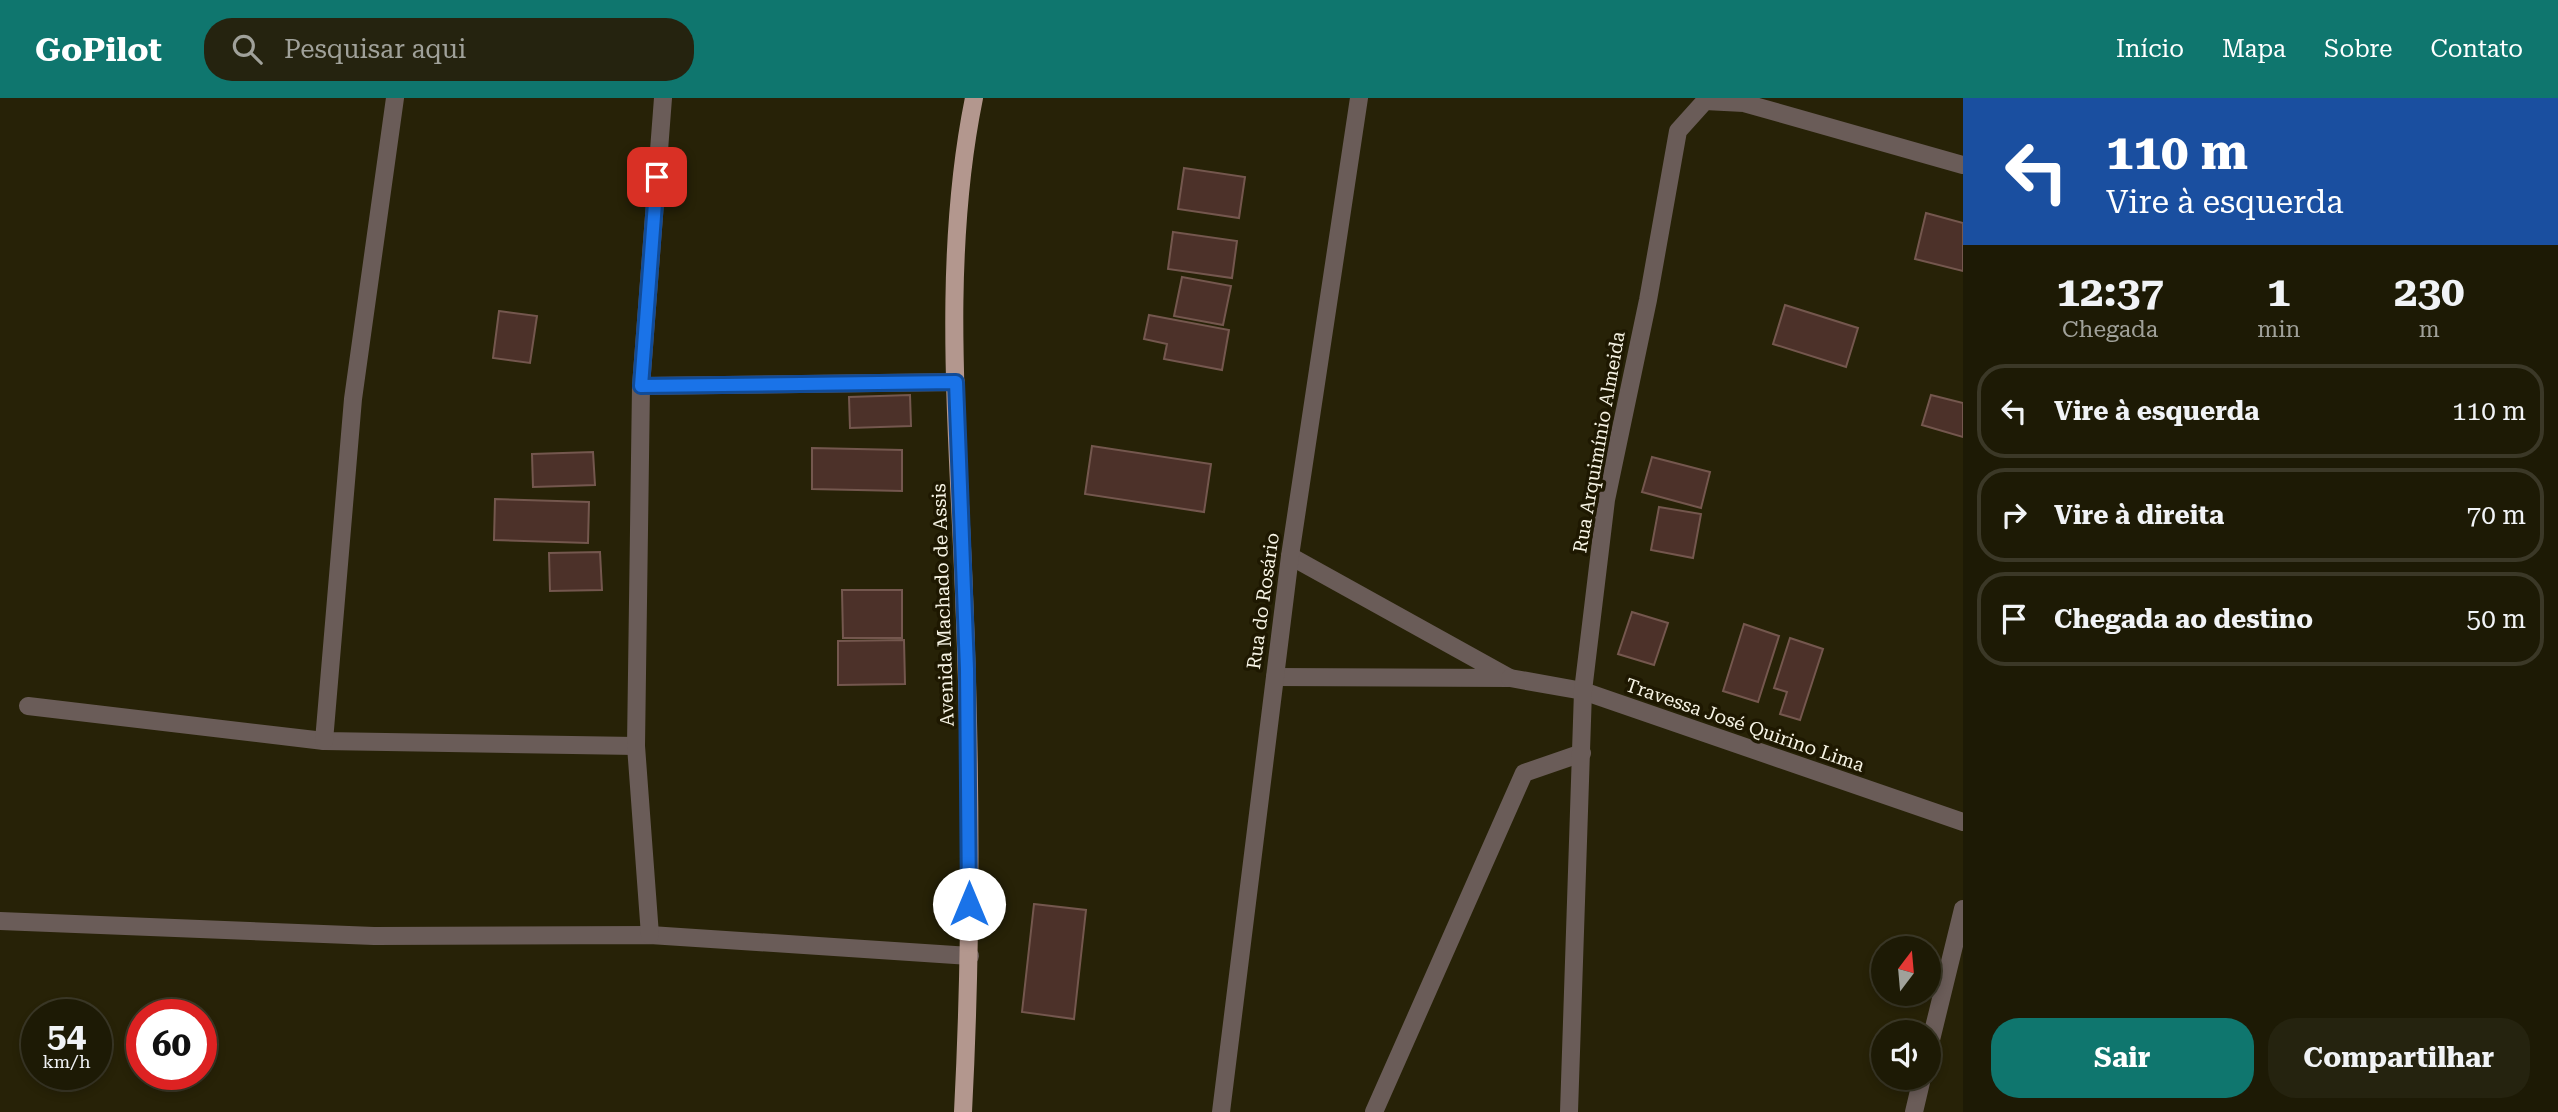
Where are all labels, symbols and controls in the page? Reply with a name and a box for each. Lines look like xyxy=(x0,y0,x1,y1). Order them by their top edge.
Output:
search box xyxy=(204,18,694,81)
text: GoPilot xyxy=(35,30,162,69)
icon: search xyxy=(228,30,266,68)
text: Pesquisar aqui xyxy=(284,34,466,64)
text: Início xyxy=(2116,35,2184,63)
text: Mapa xyxy=(2222,35,2286,63)
text: Sobre xyxy=(2324,35,2392,63)
text: Contato xyxy=(2430,35,2523,63)
text: 110 m xyxy=(2106,124,2248,181)
icon: left xyxy=(1991,126,2082,217)
pin xyxy=(627,147,687,207)
icon: arrive xyxy=(638,158,676,196)
text: Vire à esquerda xyxy=(2106,183,2344,221)
text: 12:37 xyxy=(2057,267,2164,316)
text: 1 xyxy=(2267,267,2291,316)
text: 230 xyxy=(2394,267,2464,316)
text: Chegada xyxy=(2062,316,2158,343)
text: min xyxy=(2257,316,2300,343)
text: m xyxy=(2419,316,2440,343)
street label: Rua Arquimínio Almeida xyxy=(1568,329,1630,555)
icon: left xyxy=(1995,392,2033,430)
text: Vire à esquerda xyxy=(2054,396,2259,426)
text: 110 m xyxy=(2452,396,2526,426)
street label: Avenida Machado de Assis xyxy=(927,483,959,727)
icon: right xyxy=(1995,496,2033,534)
text: Vire à direita xyxy=(2054,500,2224,530)
text: 70 m xyxy=(2467,500,2526,530)
street label: Rua do Rosário xyxy=(1242,531,1284,671)
icon: arrive xyxy=(1995,600,2033,638)
text: Chegada ao destino xyxy=(2054,604,2313,634)
text: 50 m xyxy=(2467,604,2526,634)
street label: Travessa José Quirino Lima xyxy=(1622,673,1868,777)
position arrow xyxy=(932,867,1006,941)
north arrow xyxy=(1871,936,1941,1006)
map controls xyxy=(1871,936,1941,1090)
speed limit sign: 60 xyxy=(126,999,217,1090)
text: 54 xyxy=(47,1015,86,1056)
button: Sair xyxy=(1991,1018,2254,1098)
button: Compartilhar xyxy=(2268,1018,2530,1098)
button: sound xyxy=(1871,1020,1941,1090)
text: km/h xyxy=(42,1051,91,1072)

